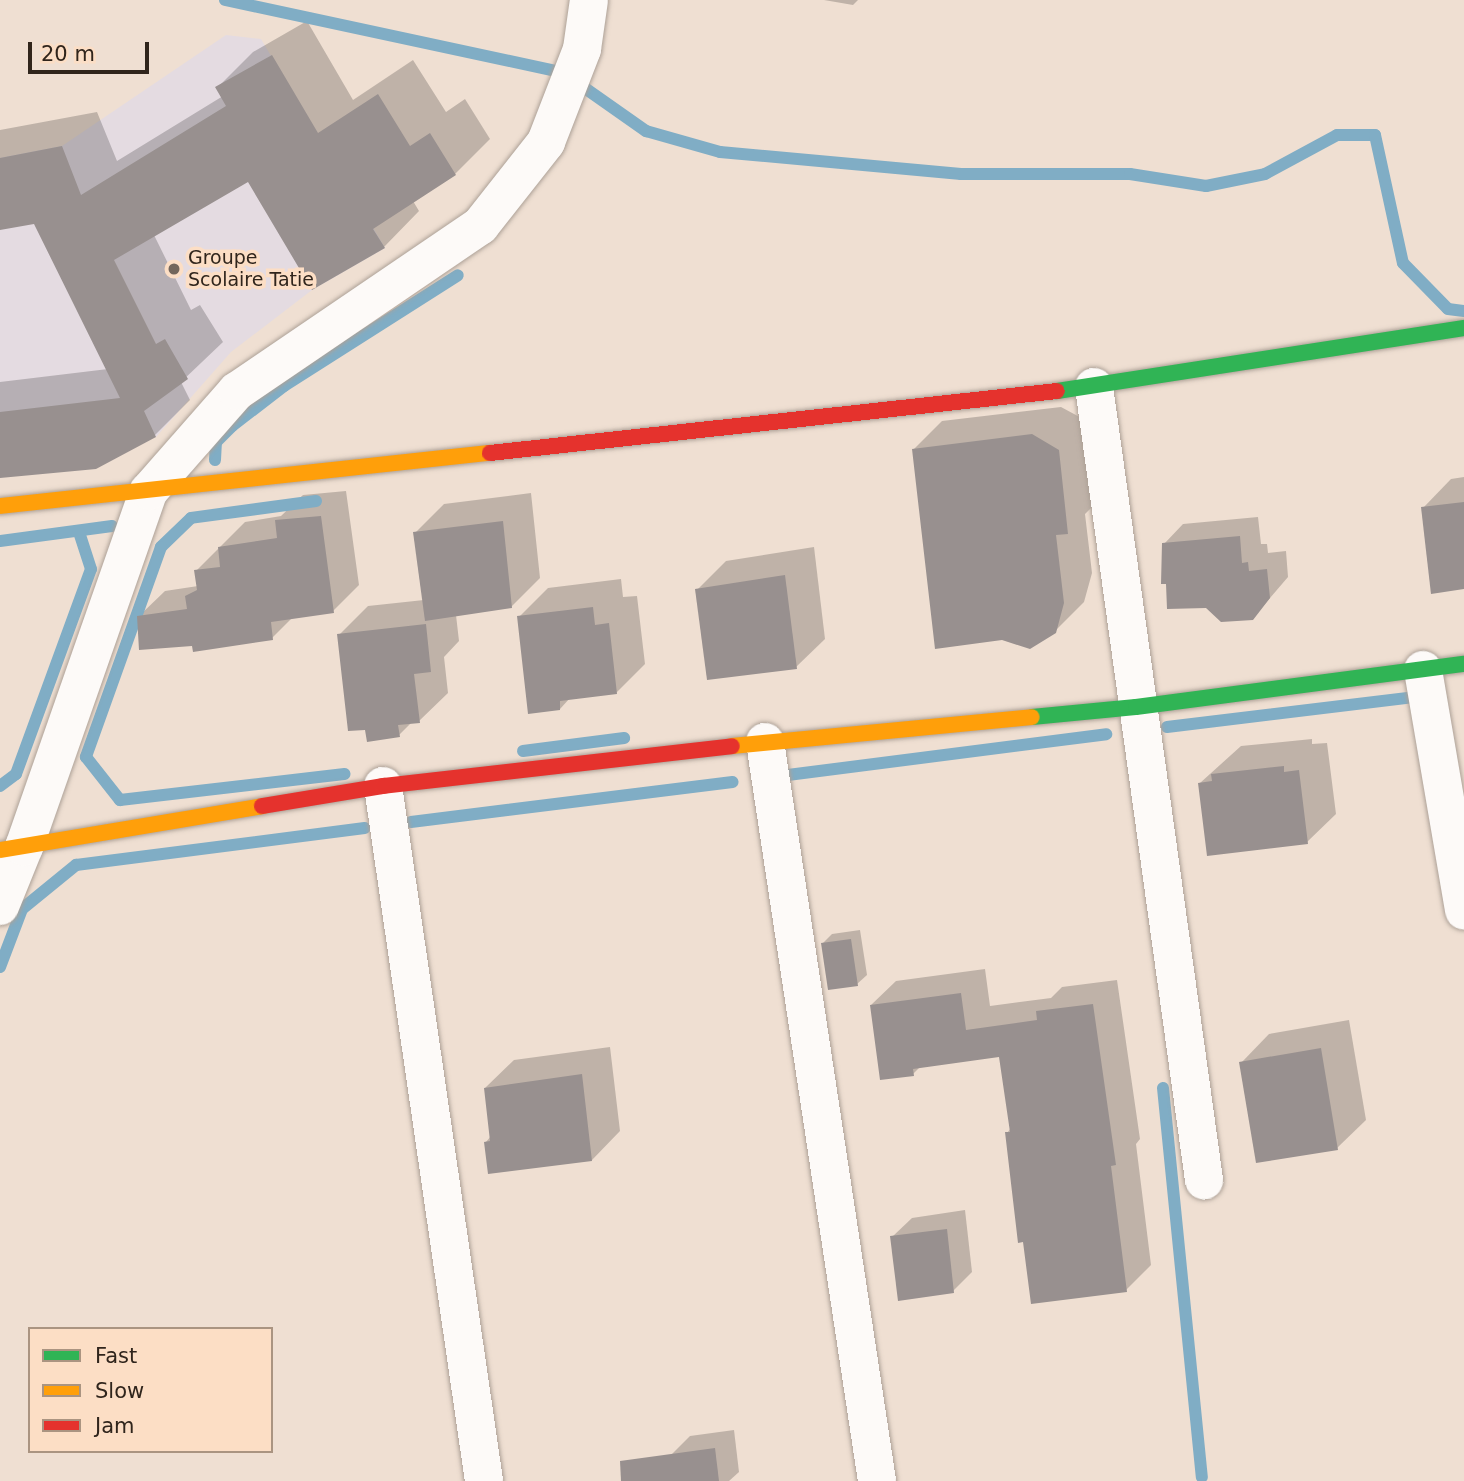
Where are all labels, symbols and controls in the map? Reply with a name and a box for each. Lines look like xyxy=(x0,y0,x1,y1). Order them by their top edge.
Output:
scale bar xyxy=(32,28,152,72)
text: 20 m xyxy=(41,42,95,66)
place label: Groupe Scolaire Tatie xyxy=(188,247,314,291)
marker: Groupe Scolaire Tatie xyxy=(166,261,182,277)
legend xyxy=(28,1327,273,1453)
text: Fast xyxy=(95,1344,137,1368)
text: Slow xyxy=(95,1379,144,1403)
text: Jam xyxy=(95,1414,135,1438)

